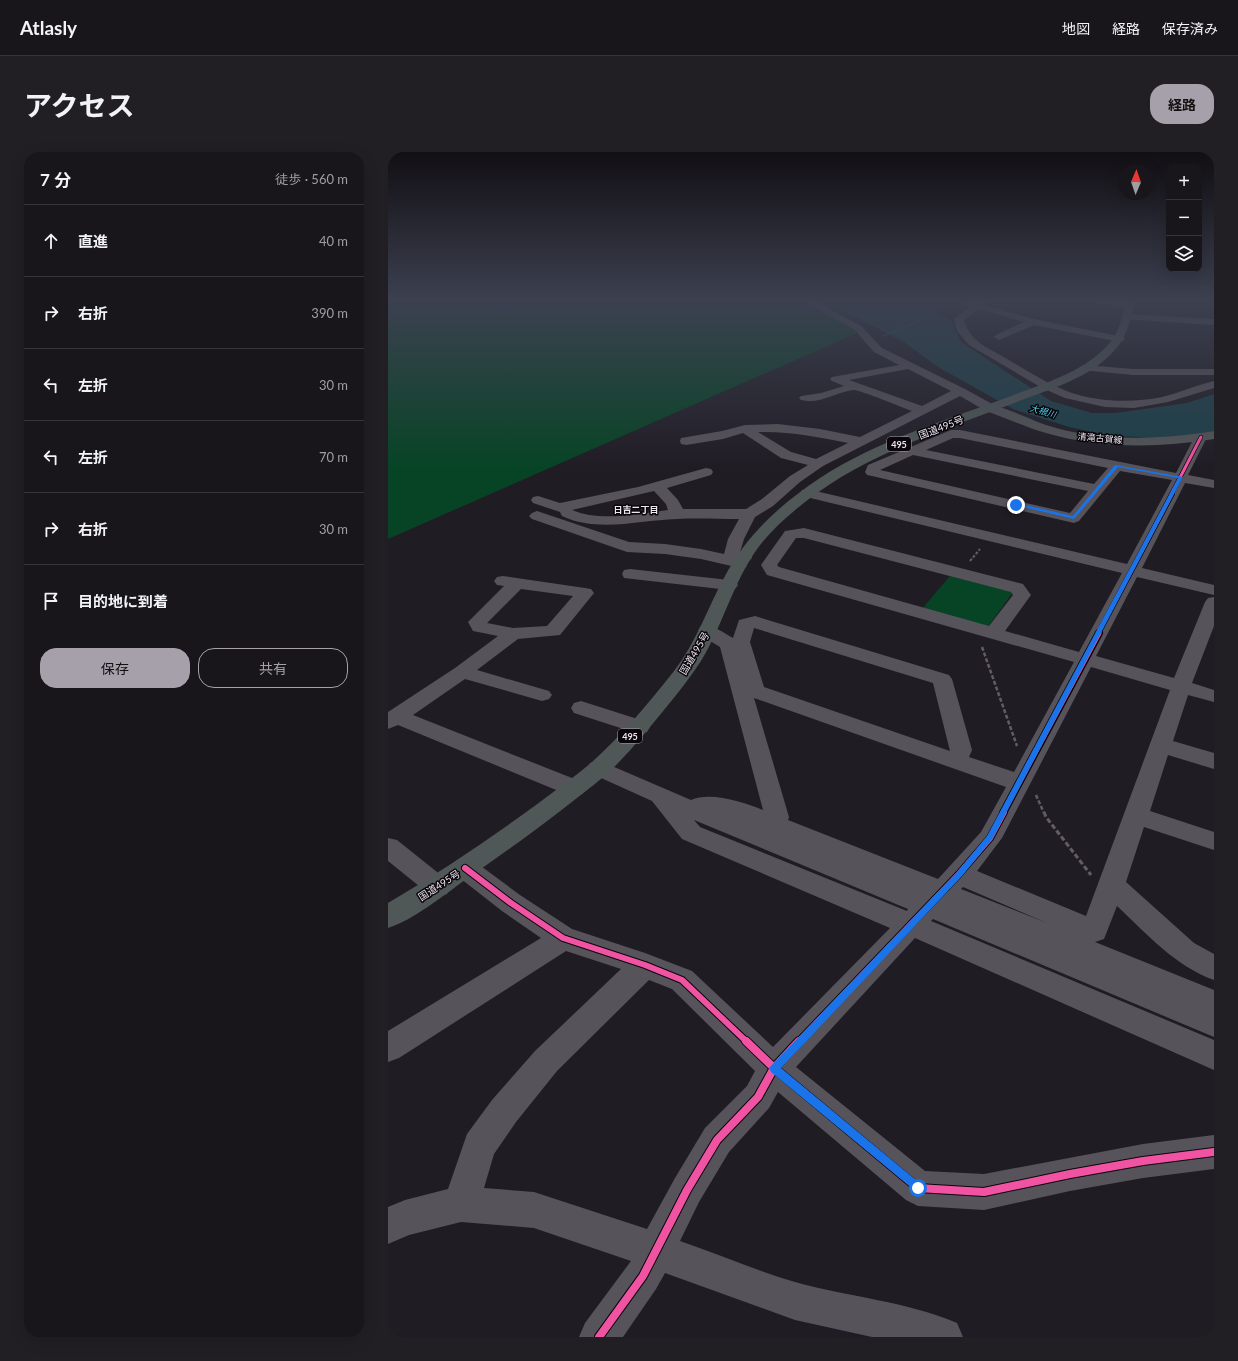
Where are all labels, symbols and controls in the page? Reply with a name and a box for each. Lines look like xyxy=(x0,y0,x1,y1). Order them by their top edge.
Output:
text: Atlasly xyxy=(20,16,77,39)
text: 地図 xyxy=(1062,20,1090,37)
text: 経路 xyxy=(1112,20,1140,37)
text: 保存済み xyxy=(1162,20,1218,37)
button: 経路 xyxy=(1150,84,1214,124)
text: アクセス xyxy=(24,88,135,122)
north arrow xyxy=(1118,164,1154,200)
map controls xyxy=(1166,164,1202,272)
button: + xyxy=(1166,164,1202,200)
text: 7 分 xyxy=(40,169,71,190)
text: 徒歩 · 560 m xyxy=(275,171,348,187)
button: − xyxy=(1166,200,1202,236)
icon: ahead xyxy=(40,230,62,252)
text: 直進 xyxy=(78,232,108,250)
text: 40 m xyxy=(319,233,348,249)
button: layers xyxy=(1166,236,1202,272)
icon: right xyxy=(40,302,62,324)
text: 右折 xyxy=(78,304,108,322)
text: 390 m xyxy=(311,305,348,321)
icon: left xyxy=(40,374,62,396)
text: 左折 xyxy=(78,376,108,394)
text: 30 m xyxy=(319,377,348,393)
water label: 大根川 xyxy=(1028,402,1058,420)
street label: 国道495号 xyxy=(917,413,965,441)
street label: 清滝古賀線 xyxy=(1077,431,1124,446)
road number: 495 xyxy=(887,437,911,451)
icon: left xyxy=(40,446,62,468)
text: 左折 xyxy=(78,448,108,466)
text: 70 m xyxy=(319,449,348,465)
route end xyxy=(1007,496,1025,514)
district label: 日吉二丁目 xyxy=(613,504,659,515)
icon: right xyxy=(40,518,62,540)
text: 右折 xyxy=(78,520,108,538)
text: 30 m xyxy=(319,521,348,537)
icon: arrive xyxy=(40,590,62,612)
text: 目的地に到着 xyxy=(78,592,168,610)
street label: 国道495号 xyxy=(677,630,711,676)
button: 保存 xyxy=(40,648,190,688)
button: 共有 xyxy=(198,648,348,688)
road number: 495 xyxy=(618,729,642,743)
street label: 国道495号 xyxy=(416,867,462,903)
route start xyxy=(909,1179,927,1197)

